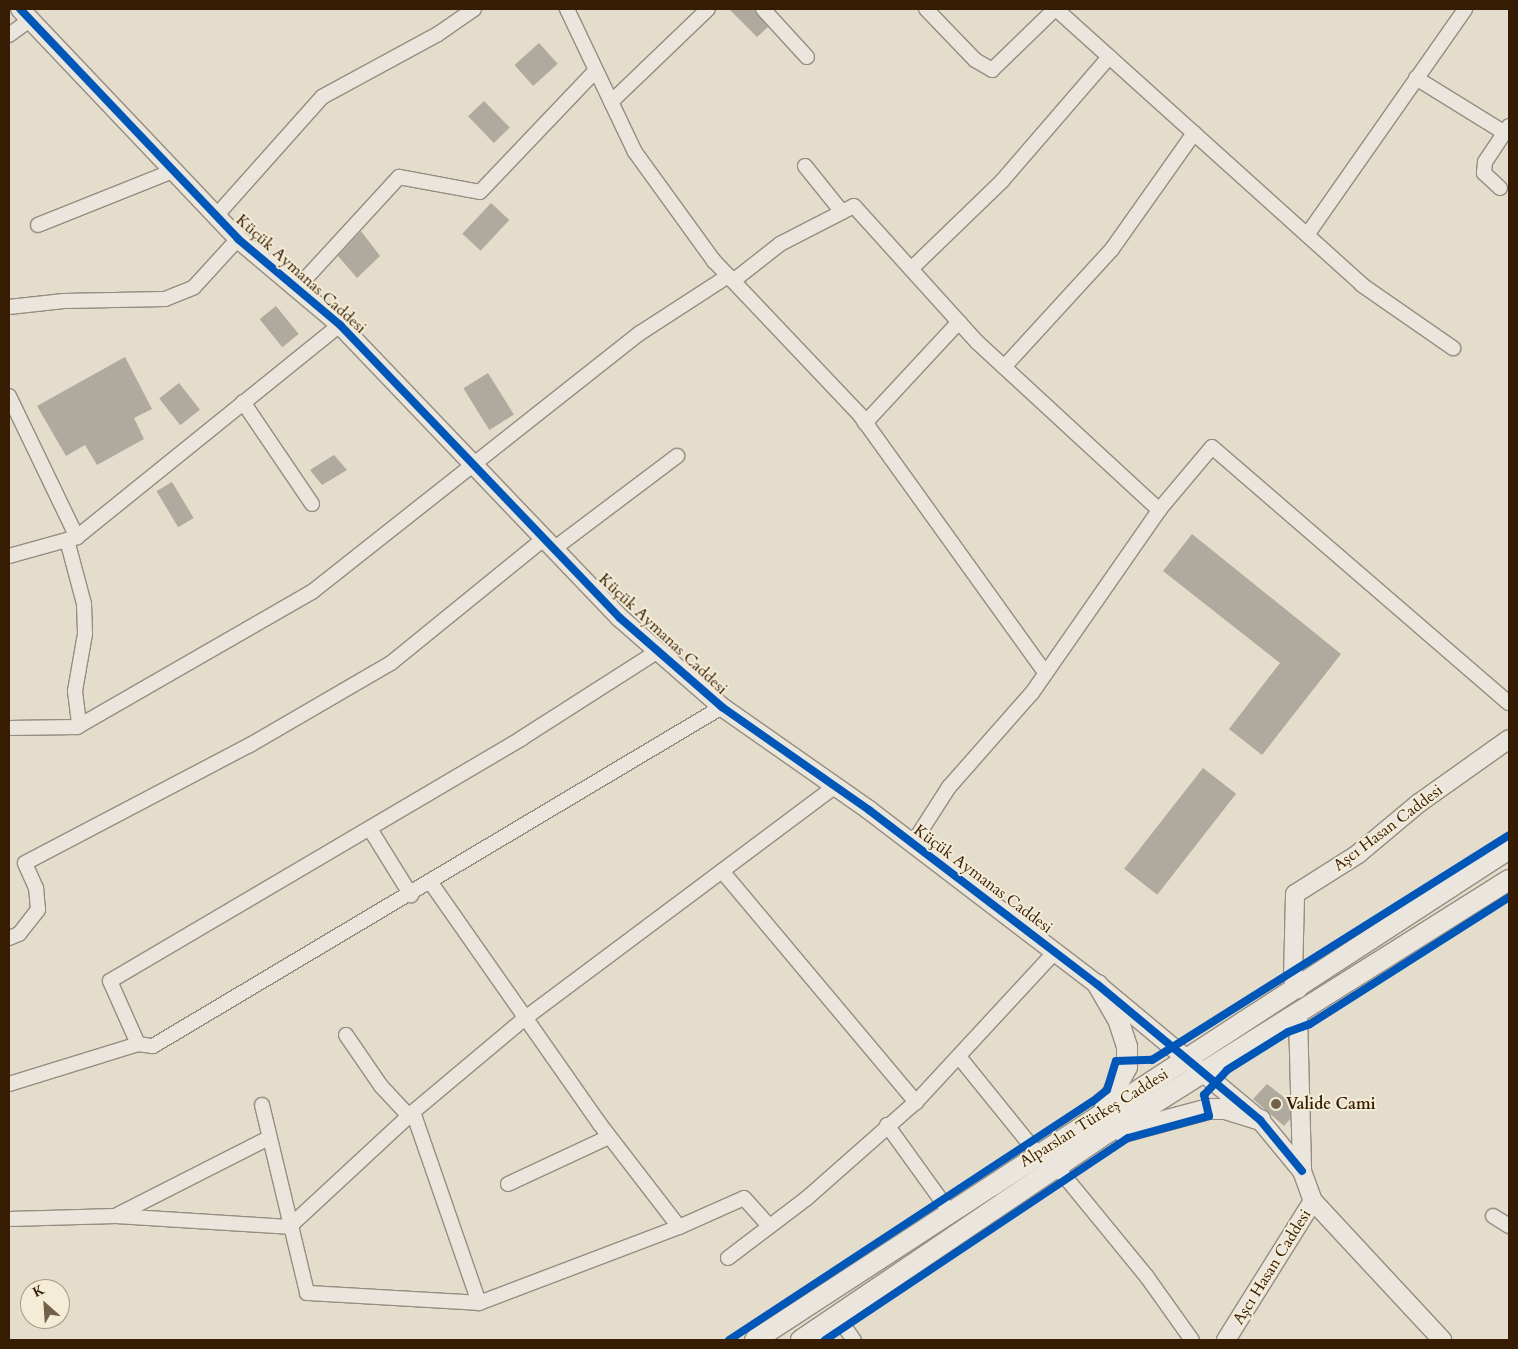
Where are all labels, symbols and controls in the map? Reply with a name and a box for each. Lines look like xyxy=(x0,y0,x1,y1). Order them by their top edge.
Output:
street label: Küçük Aymanas Caddesi xyxy=(232,210,370,338)
street label: Küçük Aymanas Caddesi xyxy=(595,569,731,699)
street label: Aşcı Hasan Caddesi xyxy=(1329,781,1447,875)
street label: Küçük Aymanas Caddesi xyxy=(910,821,1056,937)
street label: Alparslan Türkeş Caddesi xyxy=(1016,1064,1172,1172)
place label: Valide Cami xyxy=(1286,1094,1376,1114)
marker: Valide Cami xyxy=(1270,1098,1282,1110)
street label: Aşcı Hasan Caddesi xyxy=(1229,1206,1315,1328)
north arrow xyxy=(20,1279,70,1329)
text: K xyxy=(29,1280,48,1302)

